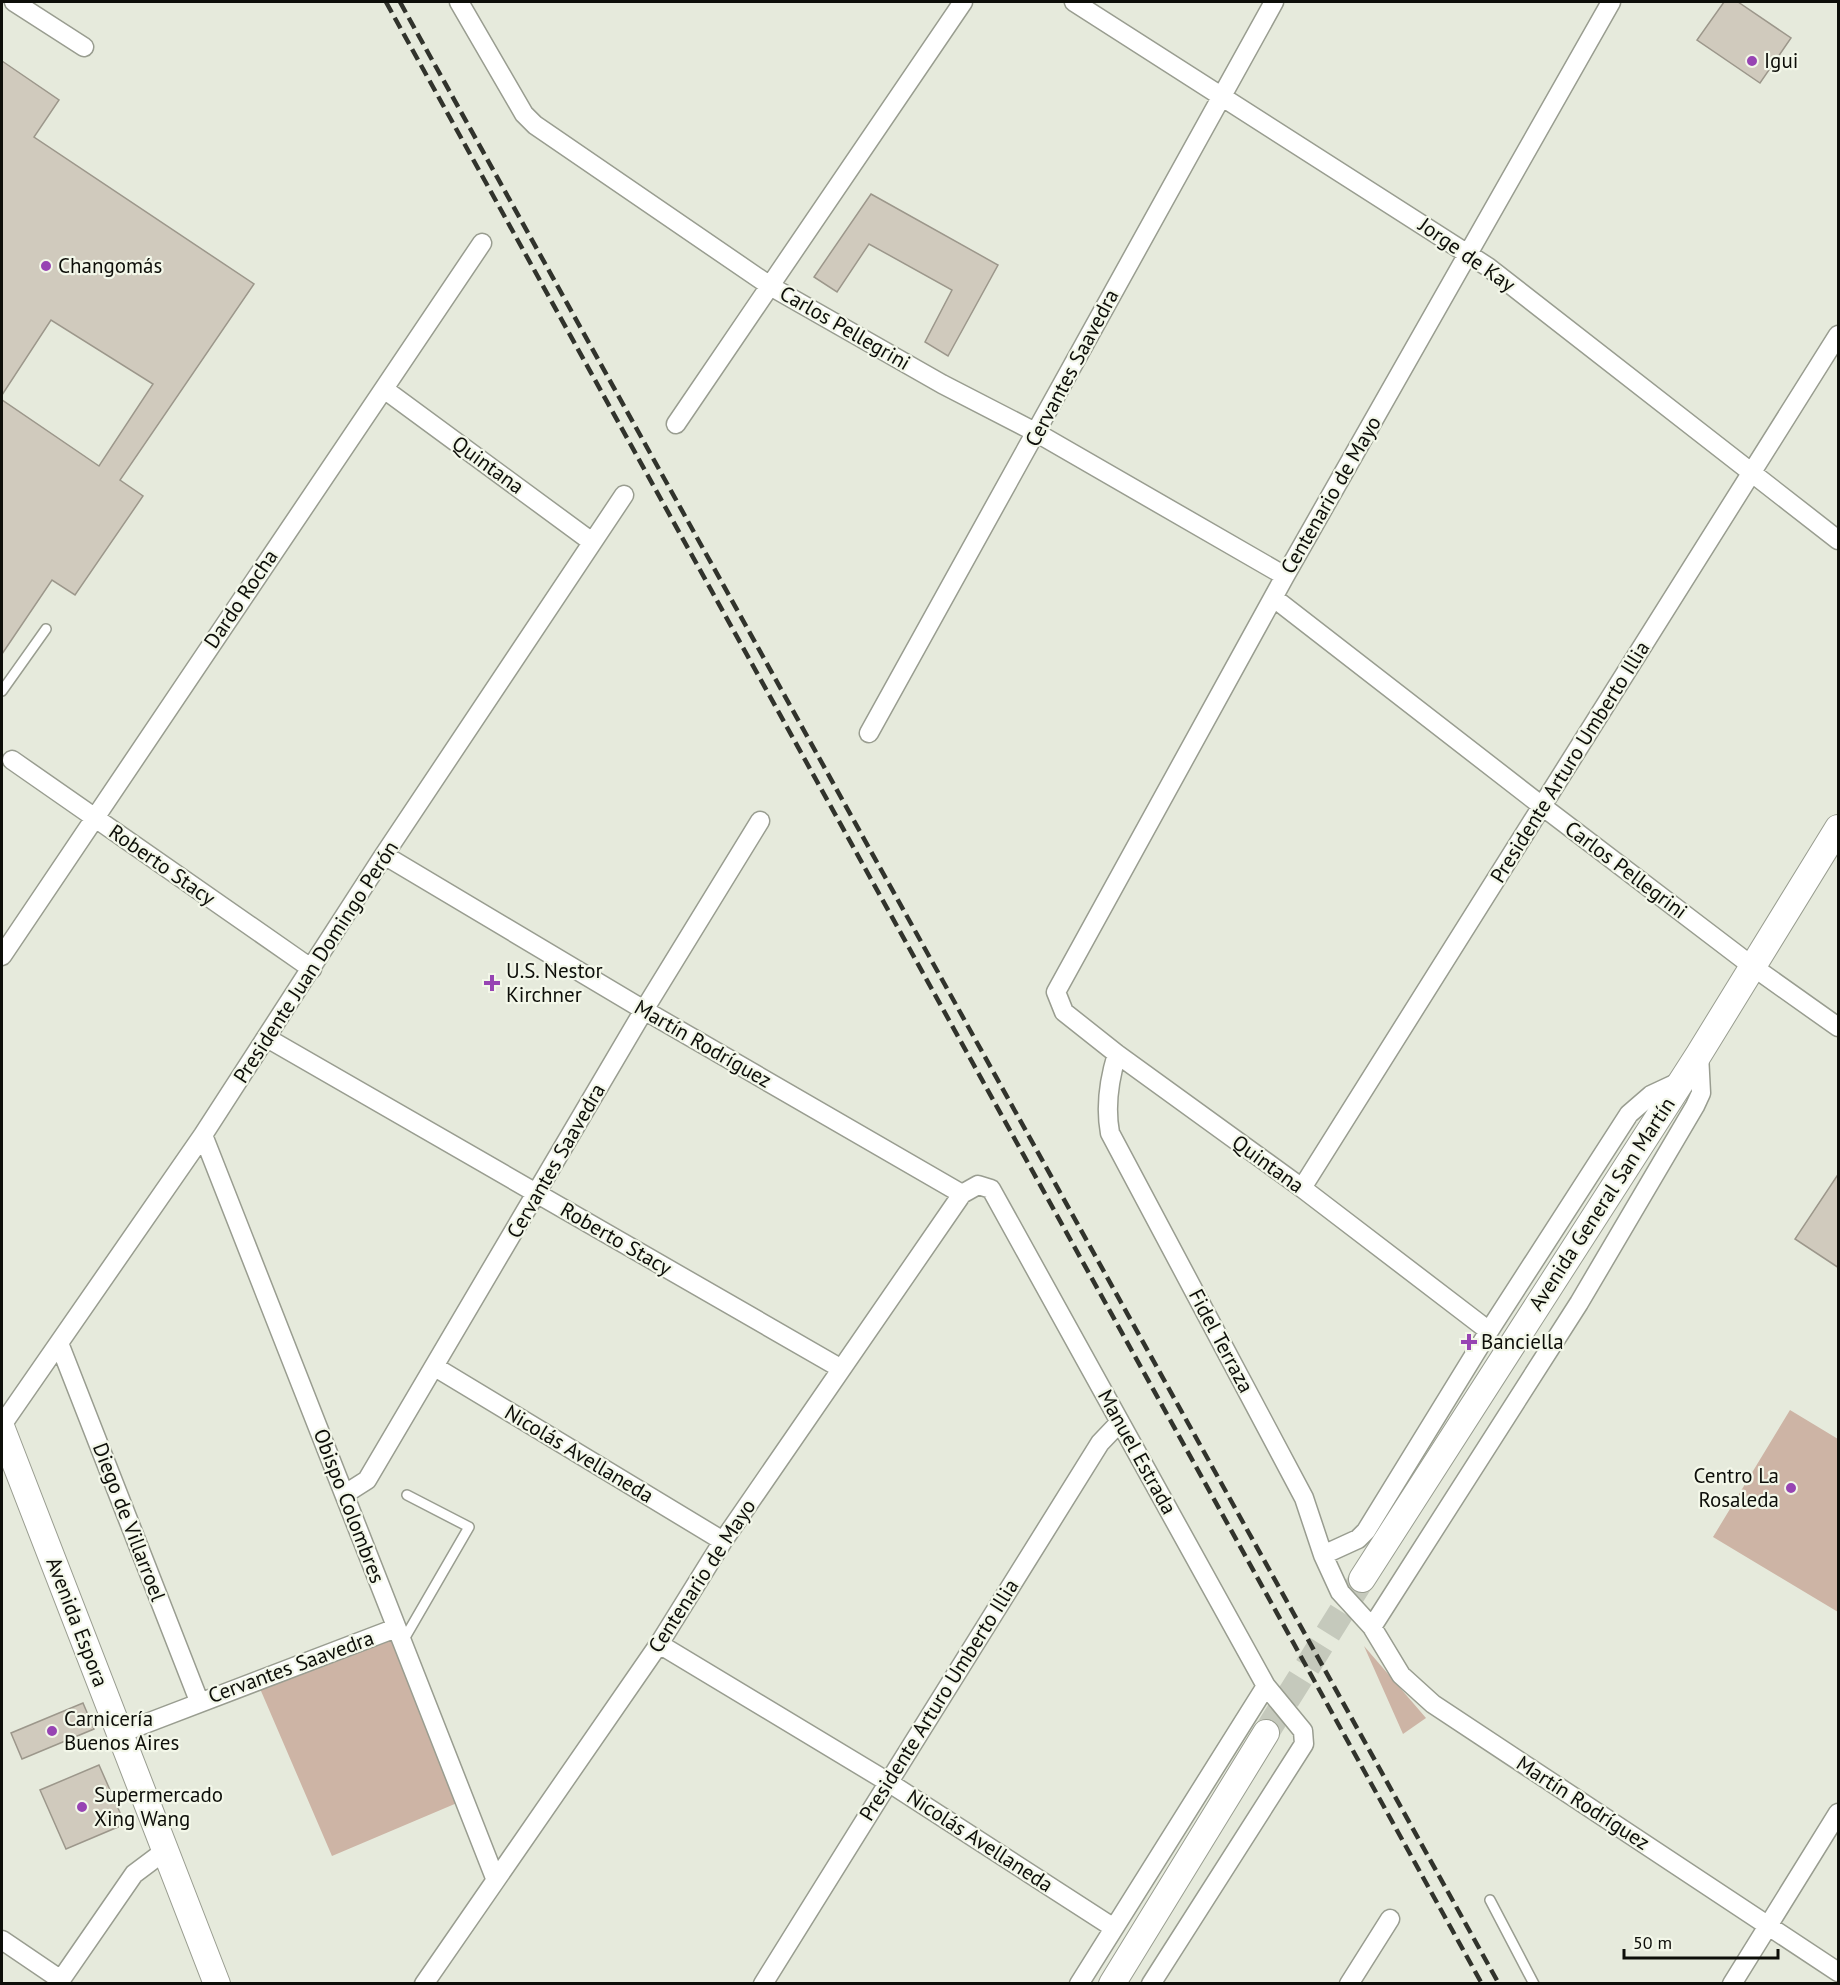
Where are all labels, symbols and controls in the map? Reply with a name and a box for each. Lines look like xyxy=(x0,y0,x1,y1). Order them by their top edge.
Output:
place label: Igui xyxy=(1764,47,1798,74)
marker: Igui xyxy=(1745,54,1759,68)
street label: Jorge de Kay xyxy=(1413,211,1521,298)
place label: Changomás xyxy=(58,252,162,279)
marker: Changomás xyxy=(39,259,53,273)
street label: Carlos Pellegrini xyxy=(775,279,915,376)
street label: Cervantes Saavedra xyxy=(1019,284,1124,451)
street label: Centenario de Mayo xyxy=(1274,411,1387,579)
street label: Quintana xyxy=(447,430,529,500)
street label: Dardo Rocha xyxy=(198,544,284,653)
street label: Presidente Arturo Umberto Illia xyxy=(1484,636,1655,888)
street label: Carlos Pellegrini xyxy=(1560,815,1693,924)
street label: Roberto Stacy xyxy=(104,818,221,911)
street label: Presidente Juan Domingo Perón xyxy=(227,835,404,1088)
place label: U.S. Nestor Kirchner xyxy=(506,957,603,1008)
marker: U.S. Nestor Kirchner xyxy=(483,974,501,992)
street label: Martín Rodríguez xyxy=(630,993,777,1094)
street label: Cervantes Saavedra xyxy=(500,1078,611,1243)
street label: Avenida General San Martín xyxy=(1522,1092,1681,1316)
street label: Quintana xyxy=(1227,1129,1309,1199)
street label: Roberto Stacy xyxy=(556,1196,677,1281)
street label: Fidel Terraza xyxy=(1183,1284,1260,1397)
place label: Banciella xyxy=(1481,1328,1564,1355)
marker: Banciella xyxy=(1462,1335,1476,1349)
street label: Manuel Estrada xyxy=(1092,1385,1183,1519)
street label: Nicolás Avellaneda xyxy=(500,1398,659,1509)
street label: Obispo Colombres xyxy=(308,1425,391,1587)
street label: Diego de Villarroel xyxy=(87,1439,172,1605)
place label: Centro La Rosaleda xyxy=(1694,1462,1779,1513)
marker: Centro La Rosaleda xyxy=(1784,1481,1798,1495)
street label: Centenario de Mayo xyxy=(642,1494,761,1658)
street label: Avenida Espora xyxy=(40,1553,115,1691)
street label: Presidente Arturo Umberto Illia xyxy=(853,1574,1024,1826)
street label: Cervantes Saavedra xyxy=(204,1624,377,1709)
place label: Carnicería Buenos Aires xyxy=(64,1705,179,1756)
marker: Carnicería Buenos Aires xyxy=(45,1724,59,1738)
street label: Martín Rodríguez xyxy=(1511,1749,1655,1856)
place label: Supermercado Xing Wang xyxy=(94,1781,223,1832)
street label: Nicolás Avellaneda xyxy=(902,1783,1058,1898)
marker: Supermercado Xing Wang xyxy=(75,1800,89,1814)
scale bar xyxy=(1624,1922,1778,1960)
text: 50 m xyxy=(1633,1931,1672,1954)

